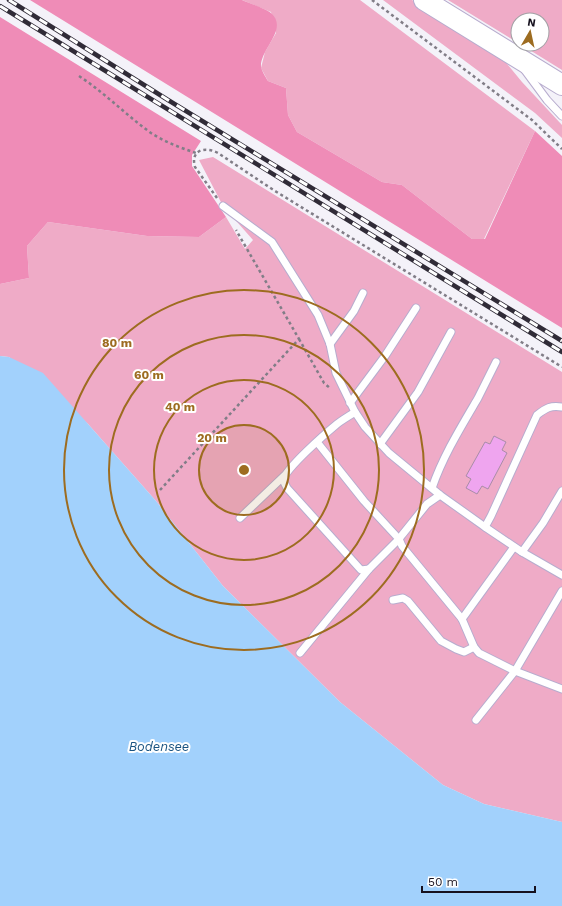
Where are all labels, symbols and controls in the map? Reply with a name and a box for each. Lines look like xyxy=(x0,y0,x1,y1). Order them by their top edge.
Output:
north arrow xyxy=(510,12,550,52)
text: N xyxy=(526,16,537,30)
text: 80 m xyxy=(102,336,132,350)
text: 60 m xyxy=(134,368,164,382)
text: 40 m xyxy=(165,400,195,414)
text: 20 m xyxy=(197,431,227,445)
centre of rings xyxy=(237,463,251,477)
water label: Bodensee xyxy=(129,739,189,754)
scale bar xyxy=(422,868,535,894)
text: 50 m xyxy=(428,875,458,889)

